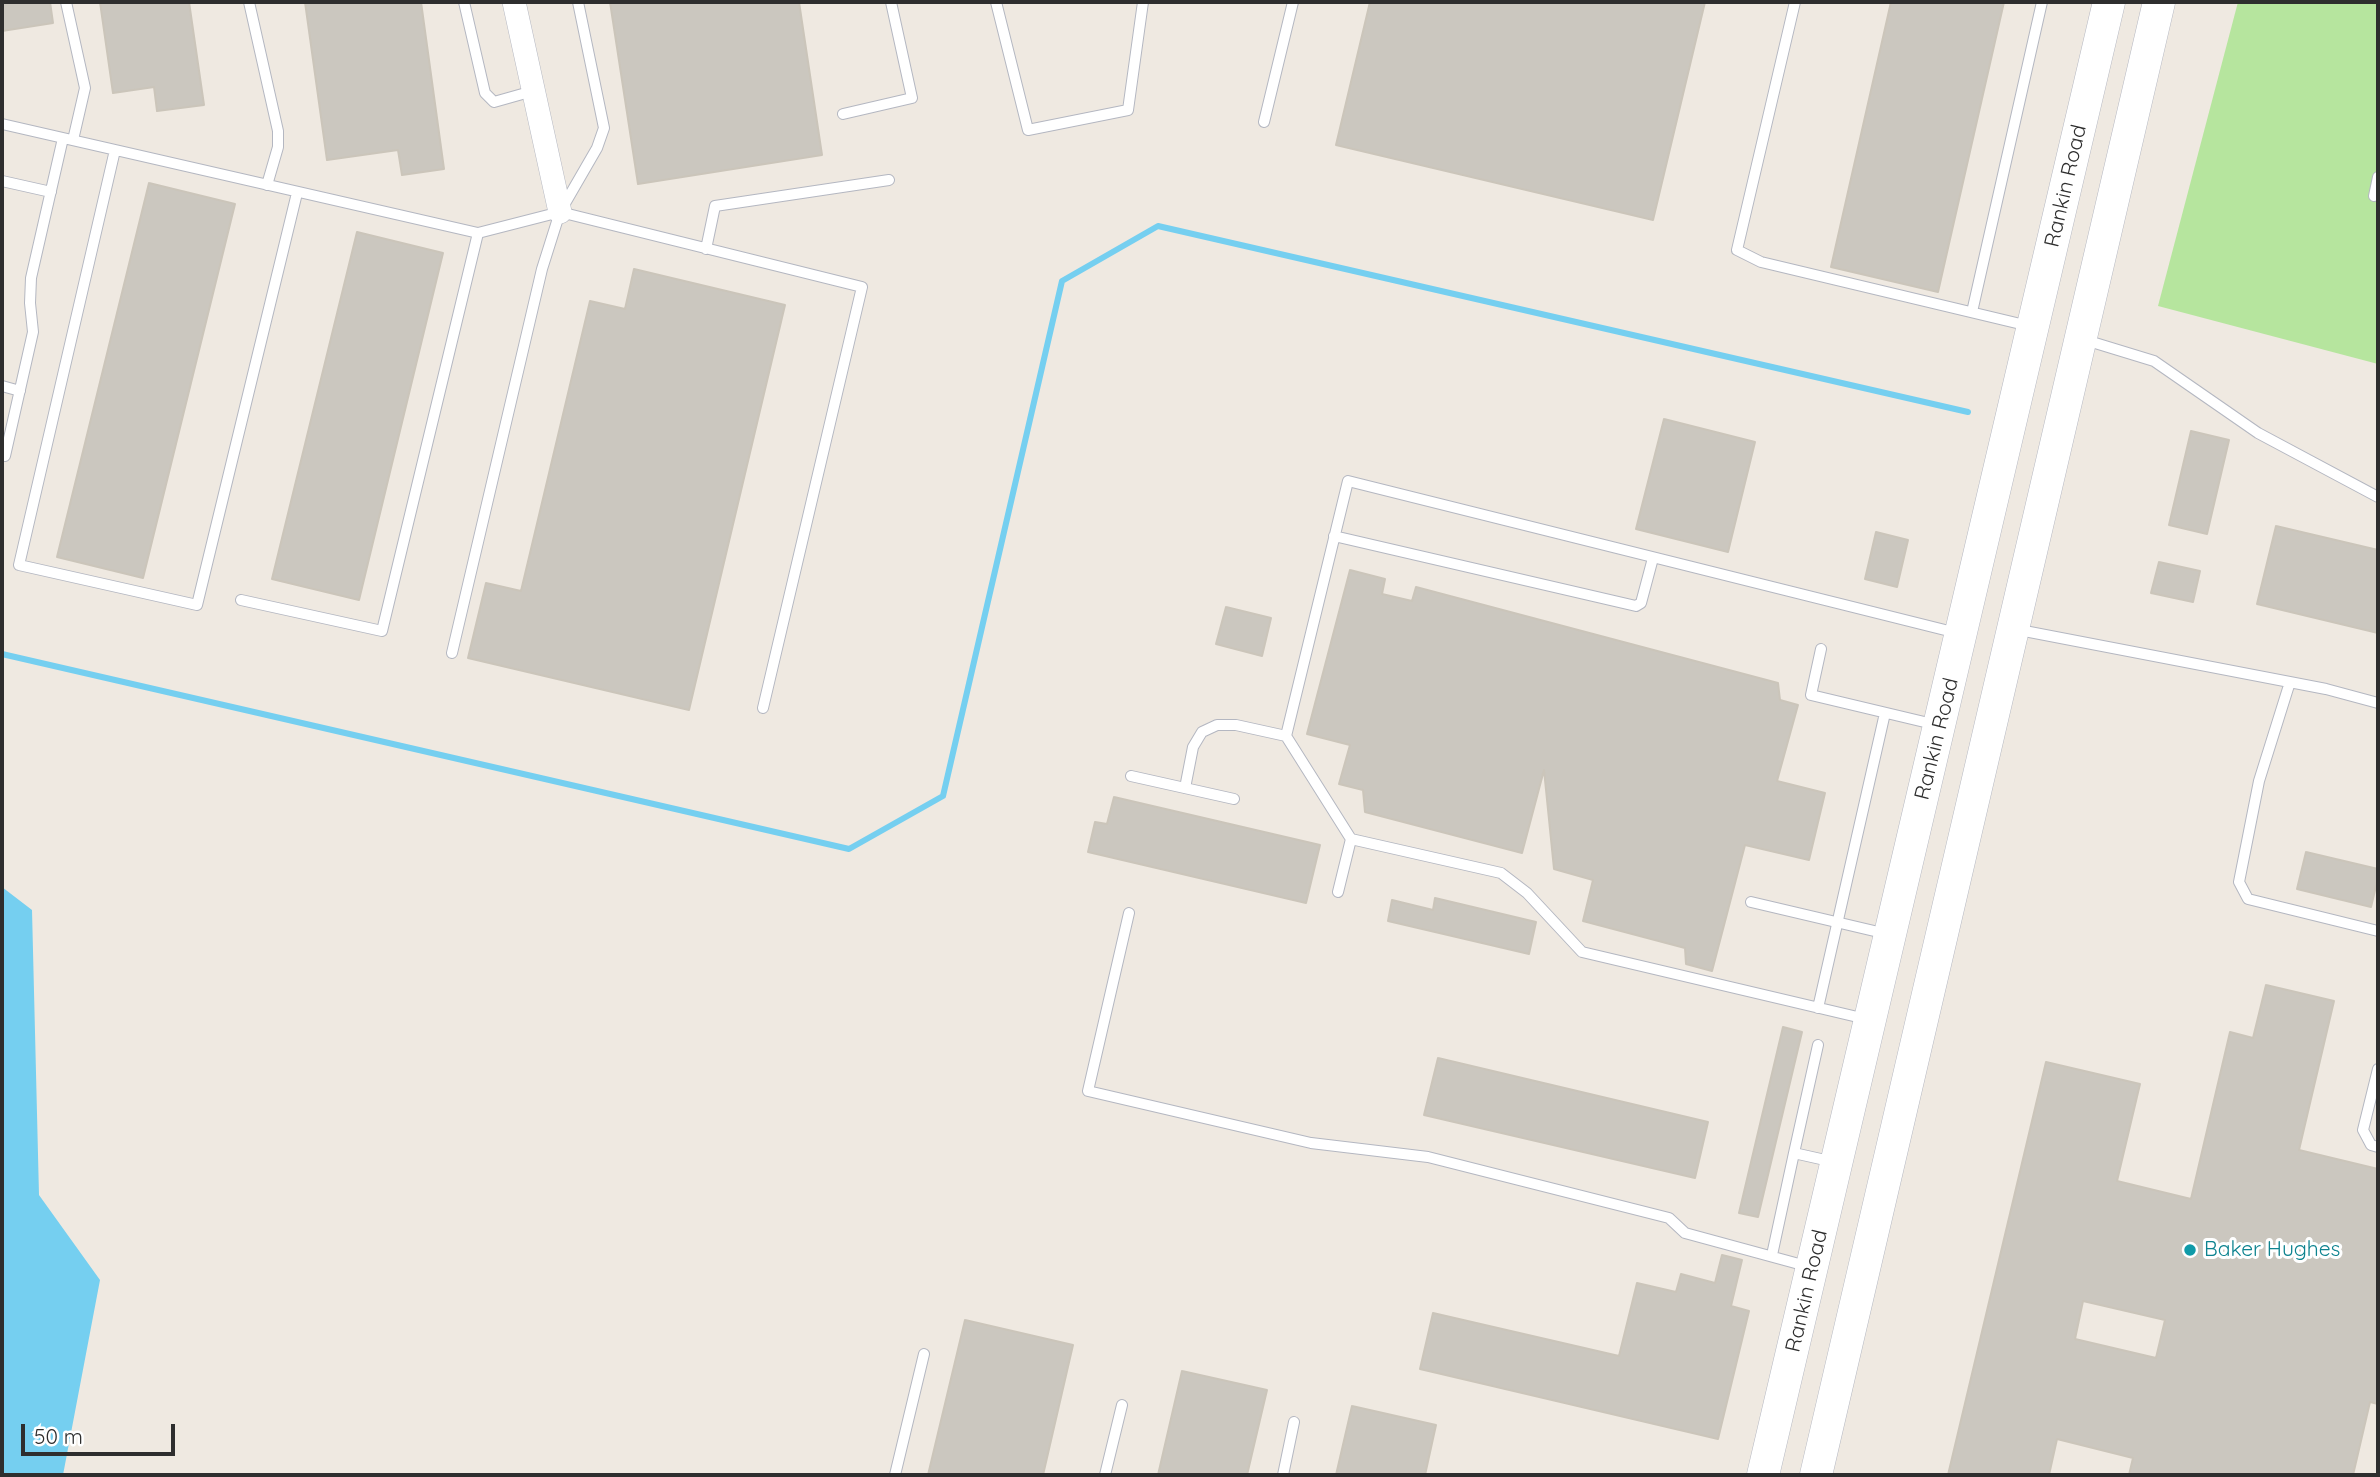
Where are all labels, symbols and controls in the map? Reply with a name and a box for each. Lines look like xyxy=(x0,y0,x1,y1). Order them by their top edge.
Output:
street label: Rankin Road xyxy=(2040,122,2092,250)
street label: Rankin Road xyxy=(1910,675,1964,803)
street label: Rankin Road xyxy=(1781,1227,1833,1355)
place label: Baker Hughes xyxy=(2204,1237,2340,1263)
marker: Baker Hughes xyxy=(2182,1242,2198,1258)
scale bar xyxy=(24,1410,178,1454)
text: 50 m xyxy=(34,1423,83,1449)

